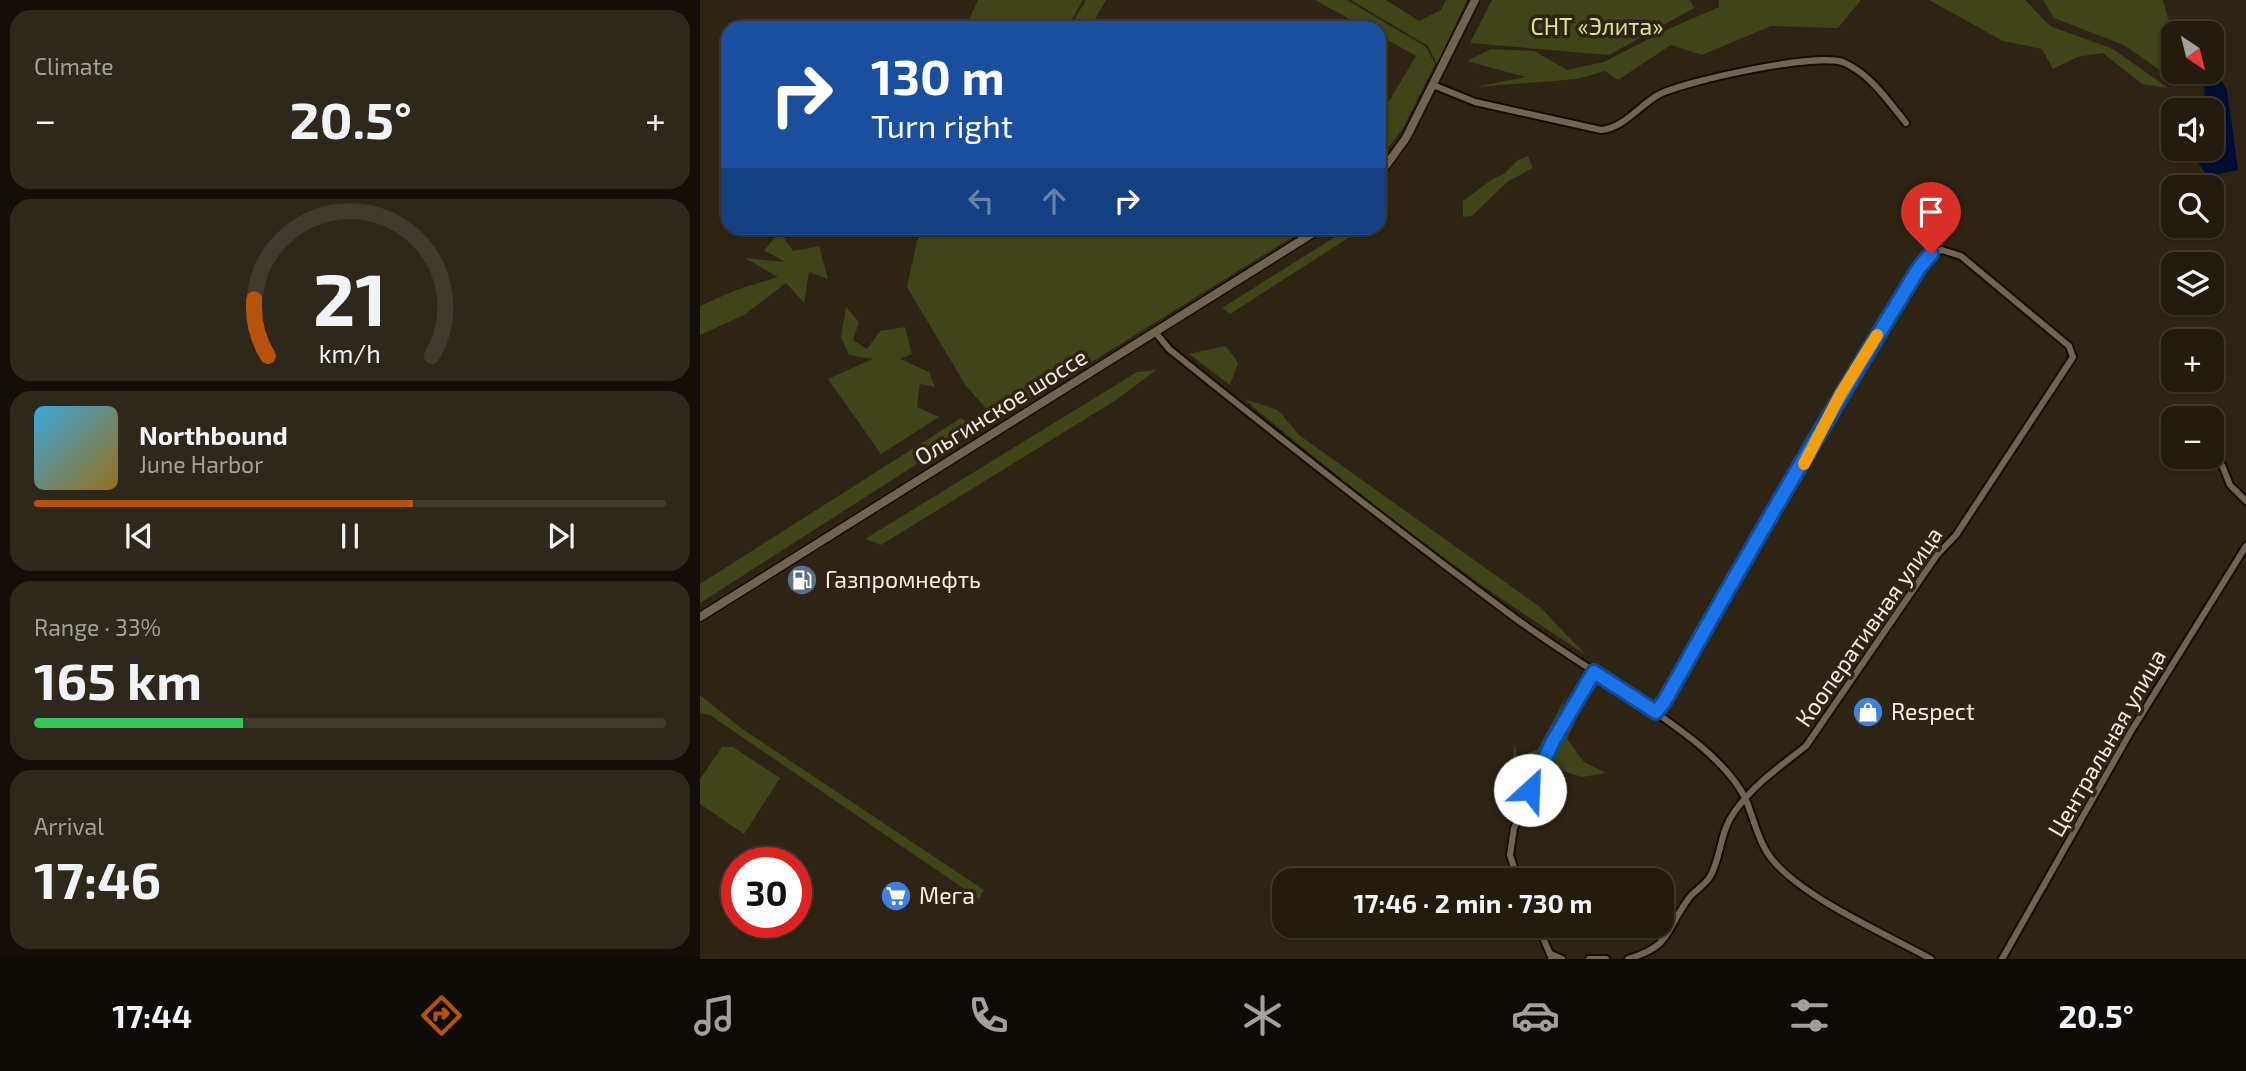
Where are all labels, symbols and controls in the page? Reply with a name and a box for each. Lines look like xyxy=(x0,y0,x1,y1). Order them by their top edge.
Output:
park label: СНТ «Элита» xyxy=(1531,12,1663,40)
north arrow xyxy=(2161,21,2224,84)
map controls xyxy=(2161,21,2224,469)
text: 130 m xyxy=(871,46,1005,105)
icon: right xyxy=(756,49,847,140)
text: Climate xyxy=(34,52,114,80)
text: 20.5° xyxy=(289,87,412,149)
text: − xyxy=(34,96,56,142)
text: + xyxy=(645,96,666,142)
button: sound xyxy=(2161,98,2224,161)
text: Turn right xyxy=(871,106,1013,144)
button: search xyxy=(2161,175,2224,238)
icon: left xyxy=(962,182,1000,220)
icon: ahead xyxy=(1035,182,1073,220)
icon: right xyxy=(1108,182,1146,220)
pin xyxy=(1901,182,1961,254)
icon: arrive xyxy=(1912,193,1950,231)
button: layers xyxy=(2161,252,2224,315)
text: 21 xyxy=(313,254,387,342)
button: + xyxy=(2161,329,2224,392)
text: km/h xyxy=(319,338,381,368)
street label: Ольгинское шоссе xyxy=(909,342,1092,471)
button: − xyxy=(2161,406,2224,469)
text: Northbound xyxy=(139,419,288,450)
text: June Harbor xyxy=(139,450,263,478)
icon: previous xyxy=(120,517,158,555)
icon: pause xyxy=(331,517,369,555)
icon: next xyxy=(542,517,580,555)
street label: Кооперативная улица xyxy=(1789,521,1948,732)
fuel station icon: Газпромнефть xyxy=(785,563,819,597)
place label: Газпромнефть xyxy=(825,565,981,593)
text: Range · 33% xyxy=(34,613,161,641)
street label: Центральная улица xyxy=(2041,644,2172,842)
text: 165 km xyxy=(34,648,202,710)
shop icon: Respect xyxy=(1851,695,1885,729)
place label: Respect xyxy=(1891,697,1975,725)
position arrow xyxy=(1493,753,1567,827)
text: Arrival xyxy=(34,812,104,840)
text: 17:46 xyxy=(34,847,161,909)
speed limit sign: 30 xyxy=(721,847,812,938)
supermarket icon: Мега xyxy=(879,879,913,913)
place label: Мега xyxy=(919,881,975,909)
text: 17:46 · 2 min · 730 m xyxy=(1354,887,1592,918)
icon: directions xyxy=(417,991,466,1040)
icon: music xyxy=(690,991,739,1040)
icon: phone xyxy=(964,991,1013,1040)
icon: climate xyxy=(1238,991,1287,1040)
icon: car xyxy=(1511,991,1560,1040)
icon: filters xyxy=(1785,991,1834,1040)
text: 17:44 xyxy=(112,996,192,1034)
text: 20.5° xyxy=(2058,996,2134,1034)

